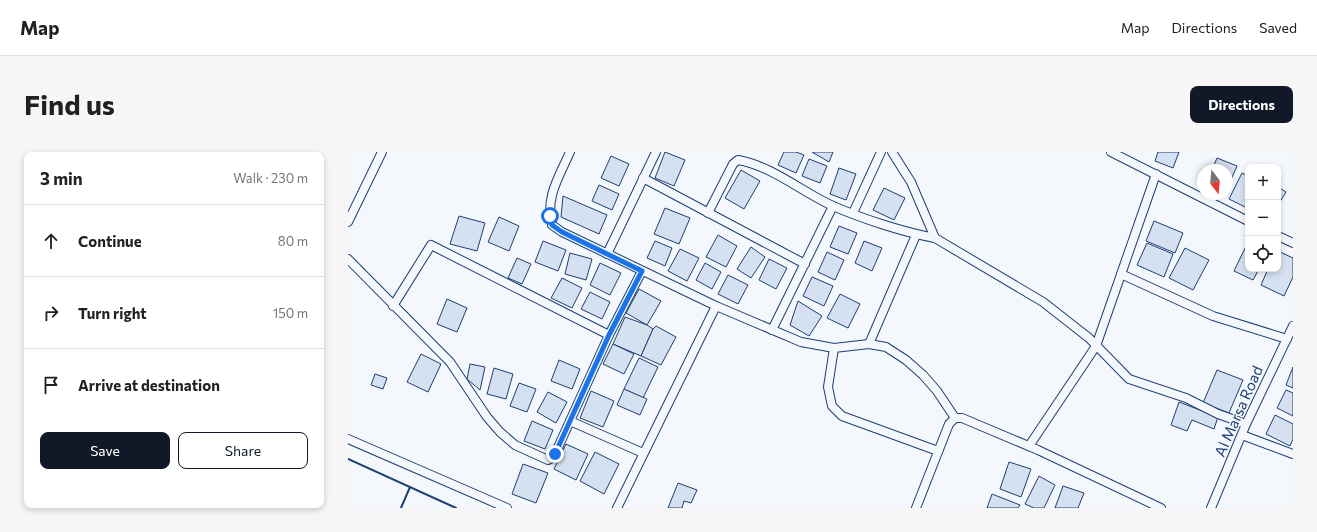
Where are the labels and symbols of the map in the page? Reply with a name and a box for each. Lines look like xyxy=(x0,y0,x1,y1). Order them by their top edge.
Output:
north arrow xyxy=(1197,164,1233,200)
route start xyxy=(541,207,559,225)
street label: Al Marsa Road xyxy=(1210,363,1266,459)
route end xyxy=(546,445,564,463)

